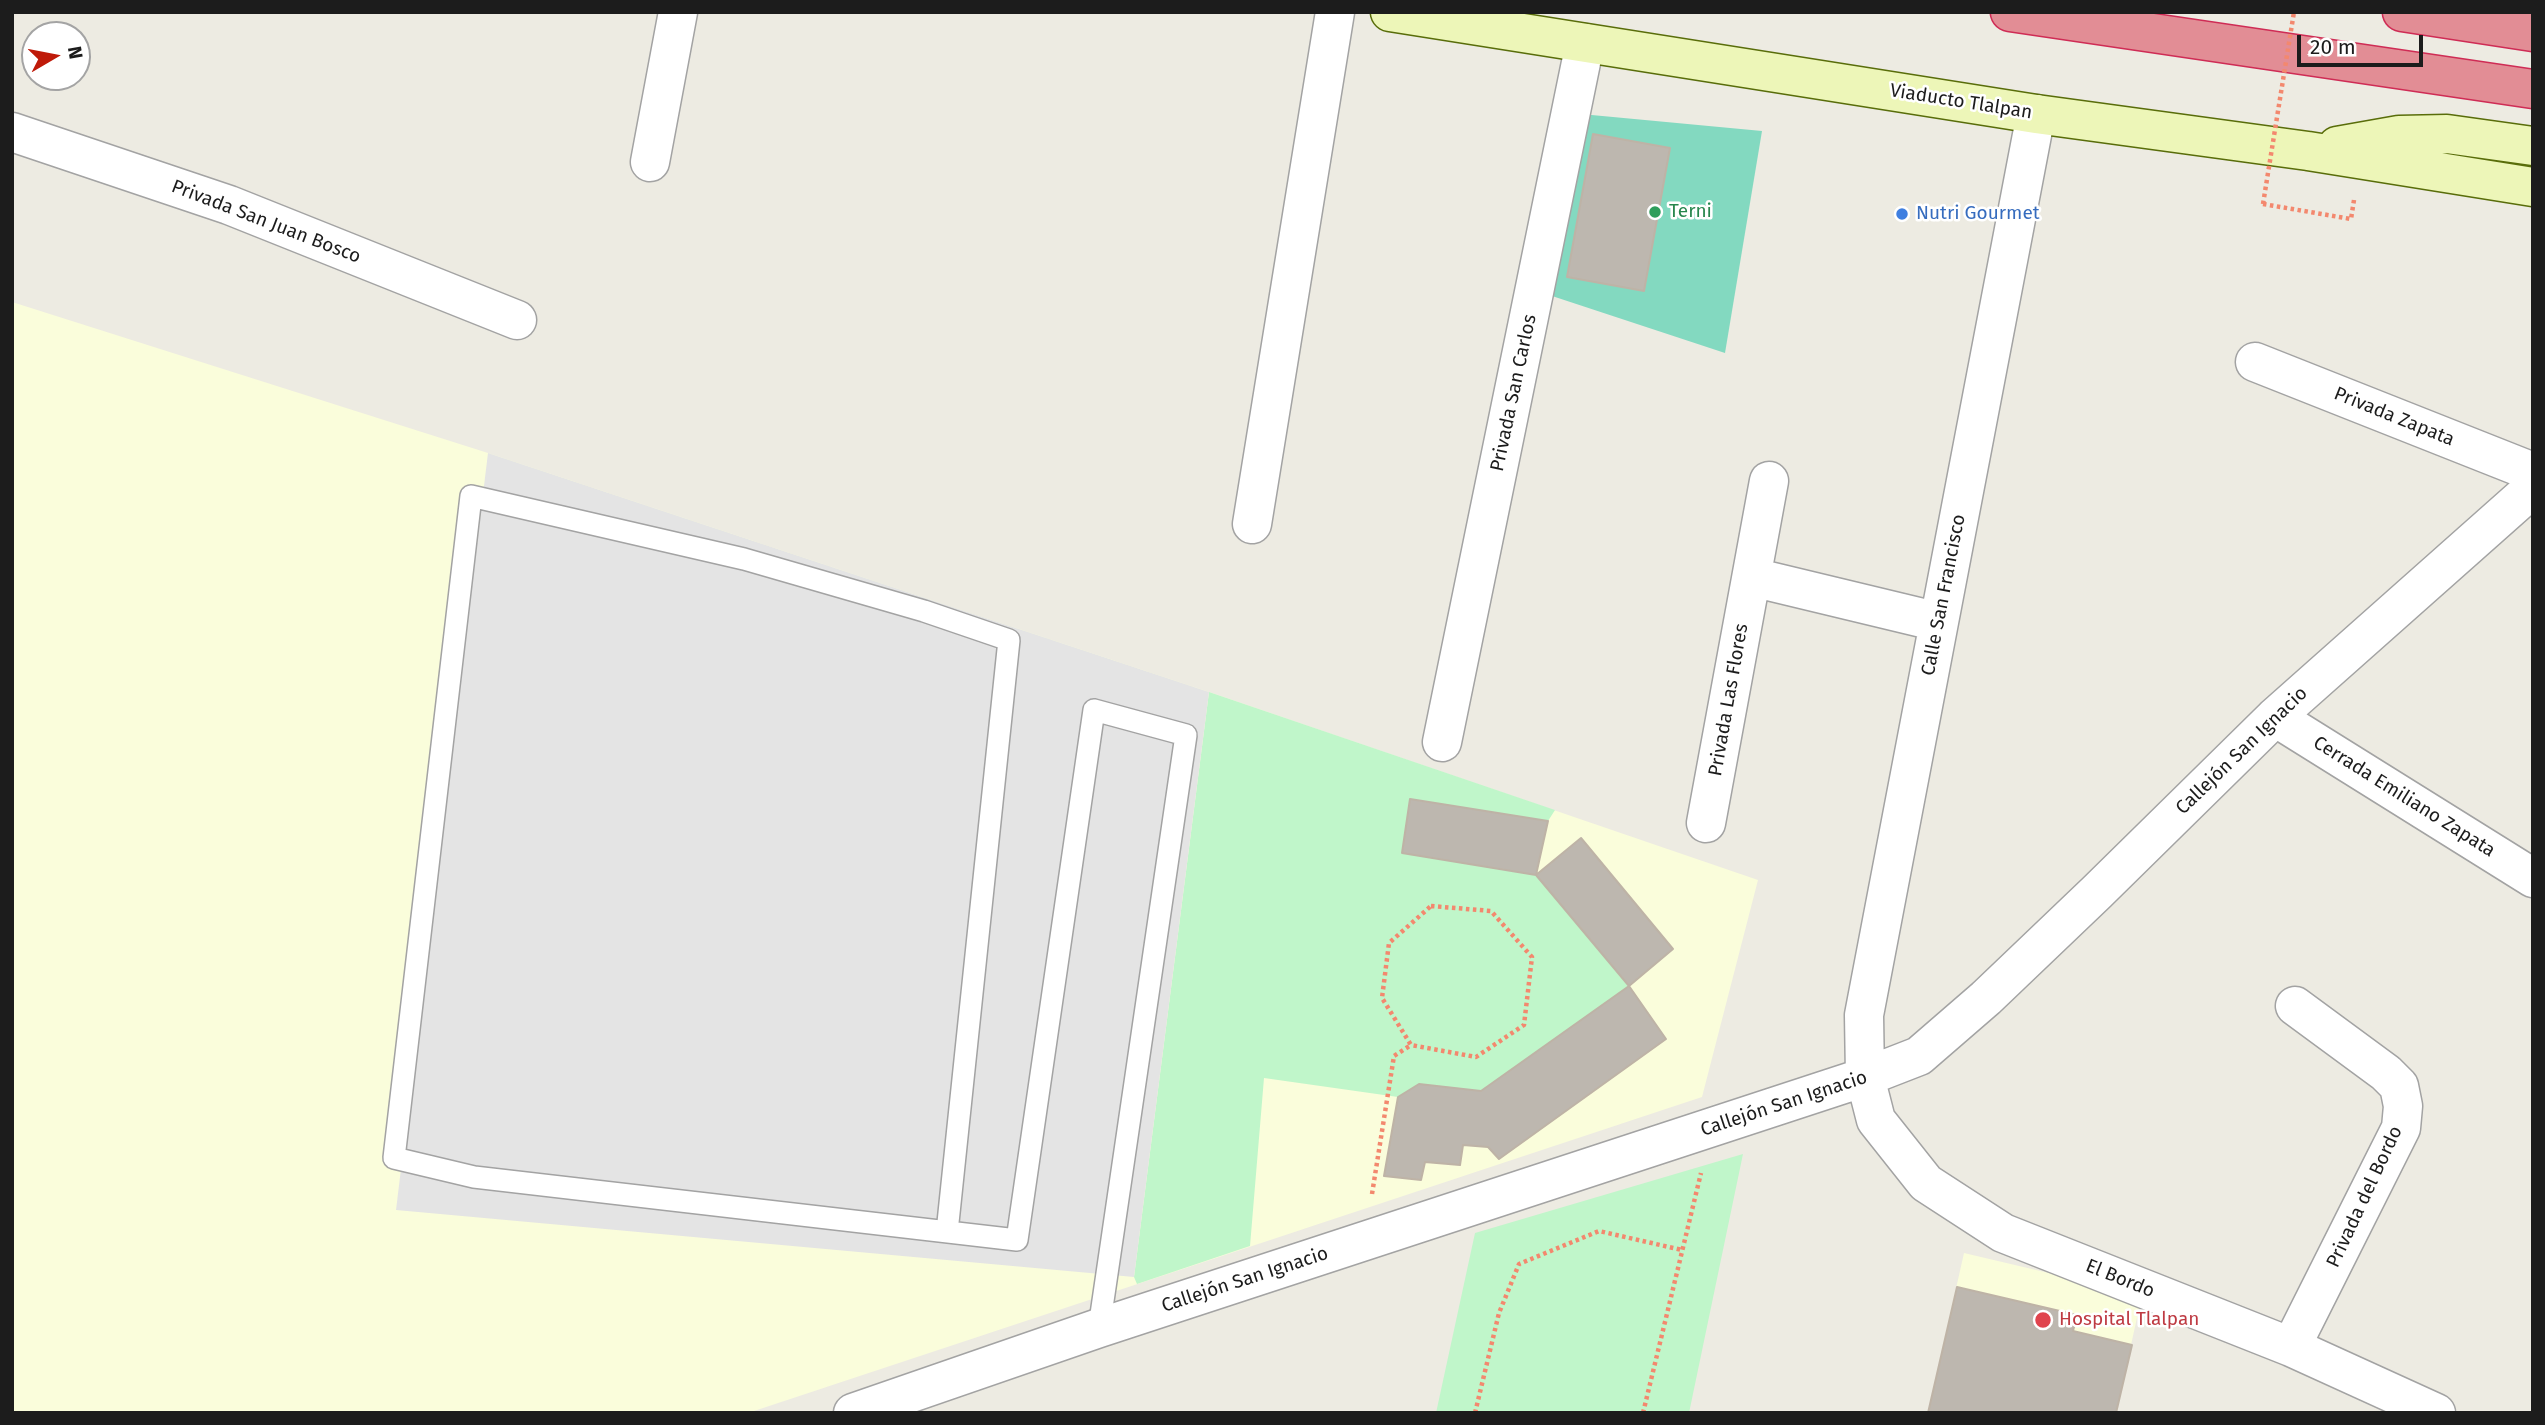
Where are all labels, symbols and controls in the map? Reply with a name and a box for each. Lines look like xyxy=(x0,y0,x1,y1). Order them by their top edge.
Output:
north arrow xyxy=(21,21,91,91)
scale bar xyxy=(2300,21,2426,65)
text: 20 m xyxy=(2310,34,2356,60)
text: N xyxy=(63,44,88,61)
street label: Viaducto Tlalpan xyxy=(1888,79,2034,125)
street label: Privada San Juan Bosco xyxy=(168,175,364,269)
place label: Terni xyxy=(1669,201,1712,223)
place label: Nutri Gourmet xyxy=(1916,203,2040,225)
marker: Terni xyxy=(1647,204,1663,220)
marker: Nutri Gourmet xyxy=(1894,206,1910,222)
street label: Privada San Carlos xyxy=(1486,312,1542,474)
street label: Privada Zapata xyxy=(2330,382,2458,452)
street label: Calle San Francisco xyxy=(1917,512,1971,678)
street label: Privada Las Flores xyxy=(1704,622,1754,778)
street label: Callejón San Ignacio xyxy=(2172,682,2312,820)
street label: Cerrada Emiliano Zapata xyxy=(2309,732,2499,862)
street label: Callejón San Ignacio xyxy=(1698,1066,1870,1142)
street label: Privada del Bordo xyxy=(2322,1123,2408,1271)
street label: Callejón San Ignacio xyxy=(1159,1242,1331,1318)
street label: El Bordo xyxy=(2082,1255,2158,1303)
place label: Hospital Tlalpan xyxy=(2059,1309,2199,1331)
marker: Hospital Tlalpan xyxy=(2033,1310,2053,1330)

